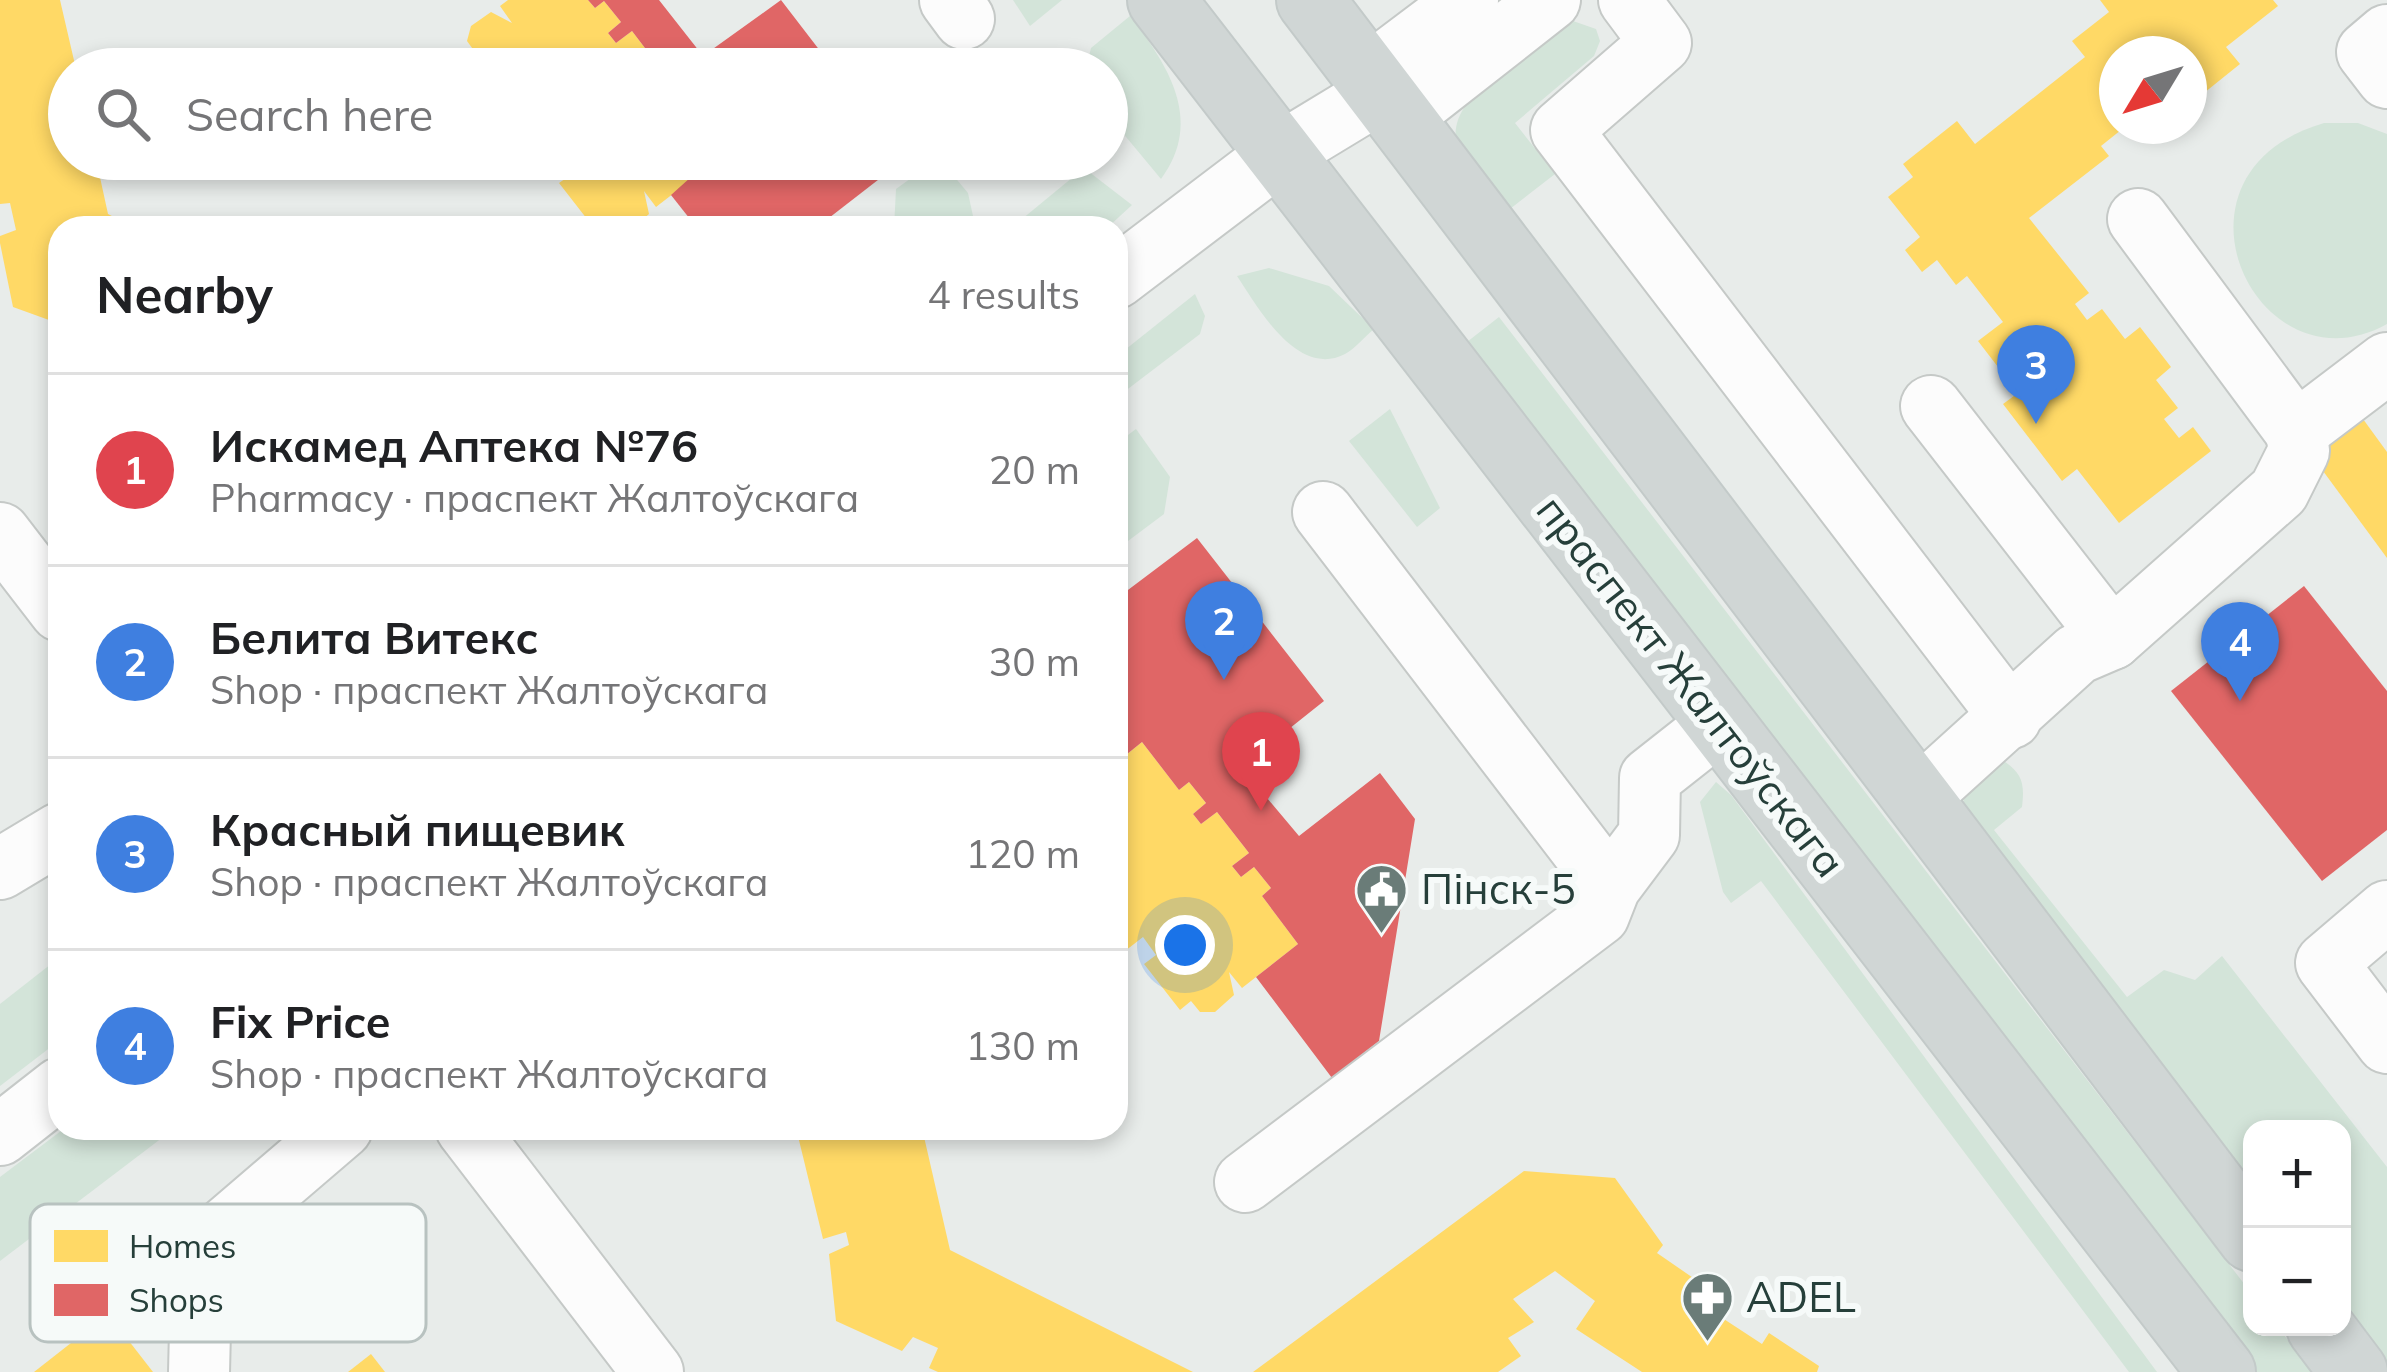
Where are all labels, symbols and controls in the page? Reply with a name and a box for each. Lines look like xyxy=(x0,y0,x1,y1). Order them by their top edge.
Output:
north arrow xyxy=(2099,36,2207,144)
search box xyxy=(48,48,1128,180)
icon: search xyxy=(90,81,156,147)
text: Search here xyxy=(186,86,433,142)
text: Nearby xyxy=(96,262,273,326)
text: 4 results xyxy=(927,270,1080,319)
pin: 3 xyxy=(1997,325,2075,424)
text: Искамед Аптека №76 xyxy=(210,417,698,473)
text: 1 xyxy=(123,445,147,494)
text: 20 m xyxy=(989,445,1080,494)
text: Pharmacy · праспект Жалтоўскага xyxy=(210,473,859,522)
street label: праспект Жалтоўскага xyxy=(1526,484,1857,887)
pin: 2 xyxy=(1185,581,1263,680)
pin: 4 xyxy=(2201,602,2279,701)
text: Белита Витекс xyxy=(210,609,539,665)
text: 2 xyxy=(123,637,147,686)
text: 30 m xyxy=(989,637,1080,686)
text: Shop · праспект Жалтоўскага xyxy=(210,665,768,714)
pin: 1 xyxy=(1222,712,1300,811)
text: Красный пищевик xyxy=(210,801,624,857)
text: 3 xyxy=(123,829,147,878)
text: 120 m xyxy=(965,829,1080,878)
text: Shop · праспект Жалтоўскага xyxy=(210,857,768,906)
public building icon: Пінск-5 xyxy=(1354,861,1410,935)
place label: Пінск-5 xyxy=(1421,862,1576,915)
your location xyxy=(1155,915,1215,975)
text: Fix Price xyxy=(210,993,390,1049)
text: 4 xyxy=(123,1021,147,1070)
text: 130 m xyxy=(965,1021,1080,1070)
text: Shop · праспект Жалтоўскага xyxy=(210,1049,768,1098)
map controls xyxy=(2243,1120,2351,1336)
button: + xyxy=(2243,1120,2351,1228)
legend xyxy=(30,1204,426,1342)
text: Homes xyxy=(129,1225,236,1266)
button: − xyxy=(2243,1228,2351,1336)
pharmacy icon: ADEL xyxy=(1679,1269,1735,1343)
place label: ADEL xyxy=(1746,1270,1856,1323)
text: Shops xyxy=(129,1279,224,1320)

